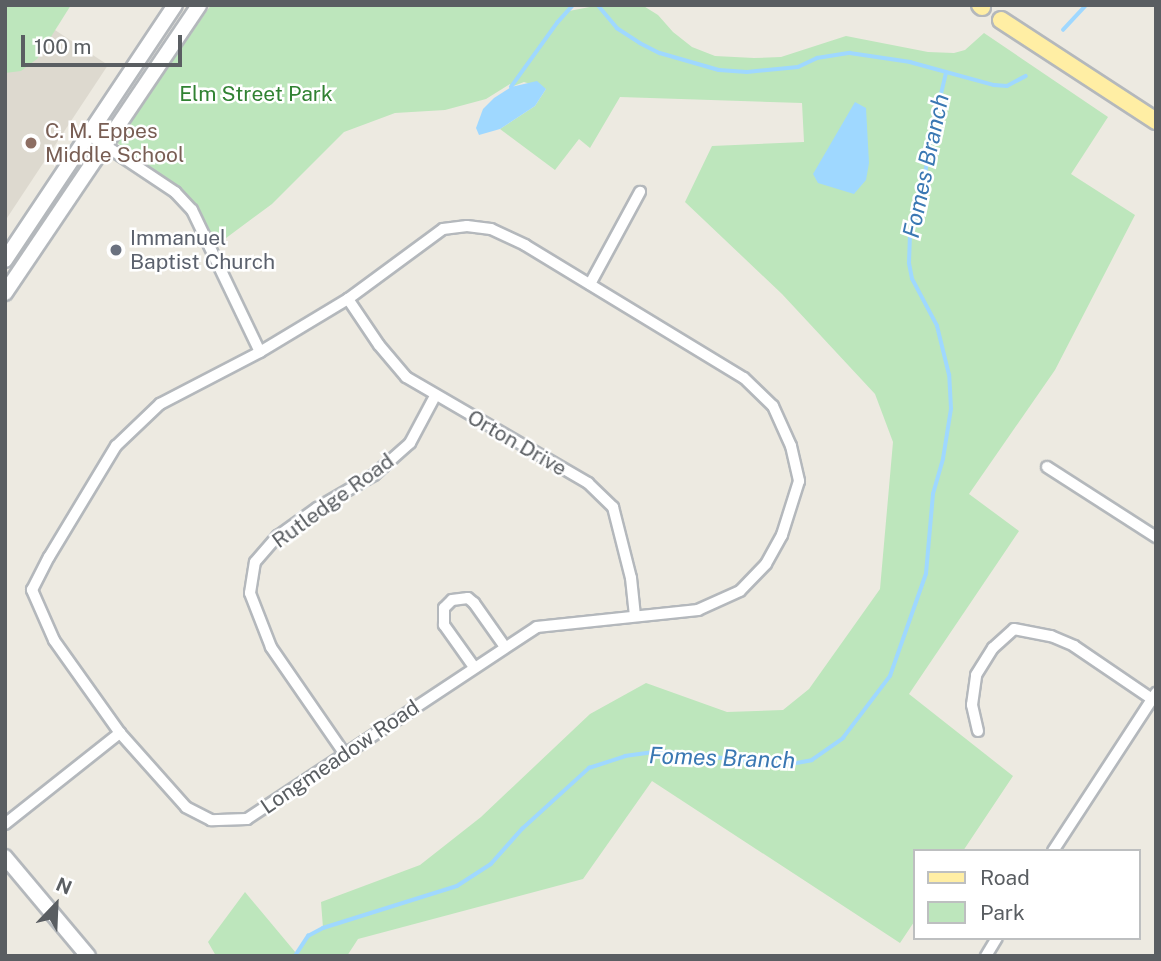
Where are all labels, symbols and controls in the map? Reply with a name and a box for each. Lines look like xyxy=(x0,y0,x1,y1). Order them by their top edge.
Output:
scale bar xyxy=(24,21,186,65)
text: 100 m xyxy=(34,34,91,59)
park label: Elm Street Park xyxy=(179,81,333,107)
water label: Fomes Branch xyxy=(897,91,955,241)
place label: C. M. Eppes Middle School xyxy=(45,118,184,168)
marker: C. M. Eppes Middle School xyxy=(23,135,39,151)
place label: Immanuel Baptist Church xyxy=(130,225,275,275)
marker: Immanuel Baptist Church xyxy=(108,242,124,258)
street label: Orton Drive xyxy=(463,404,571,482)
street label: Rutledge Road xyxy=(267,448,399,554)
street label: Longmeadow Road xyxy=(256,695,424,819)
water label: Fomes Branch xyxy=(648,742,796,774)
legend xyxy=(912,849,1140,940)
text: Road xyxy=(980,865,1030,890)
north arrow xyxy=(21,870,91,940)
text: N xyxy=(53,873,75,899)
text: Park xyxy=(980,900,1025,925)

